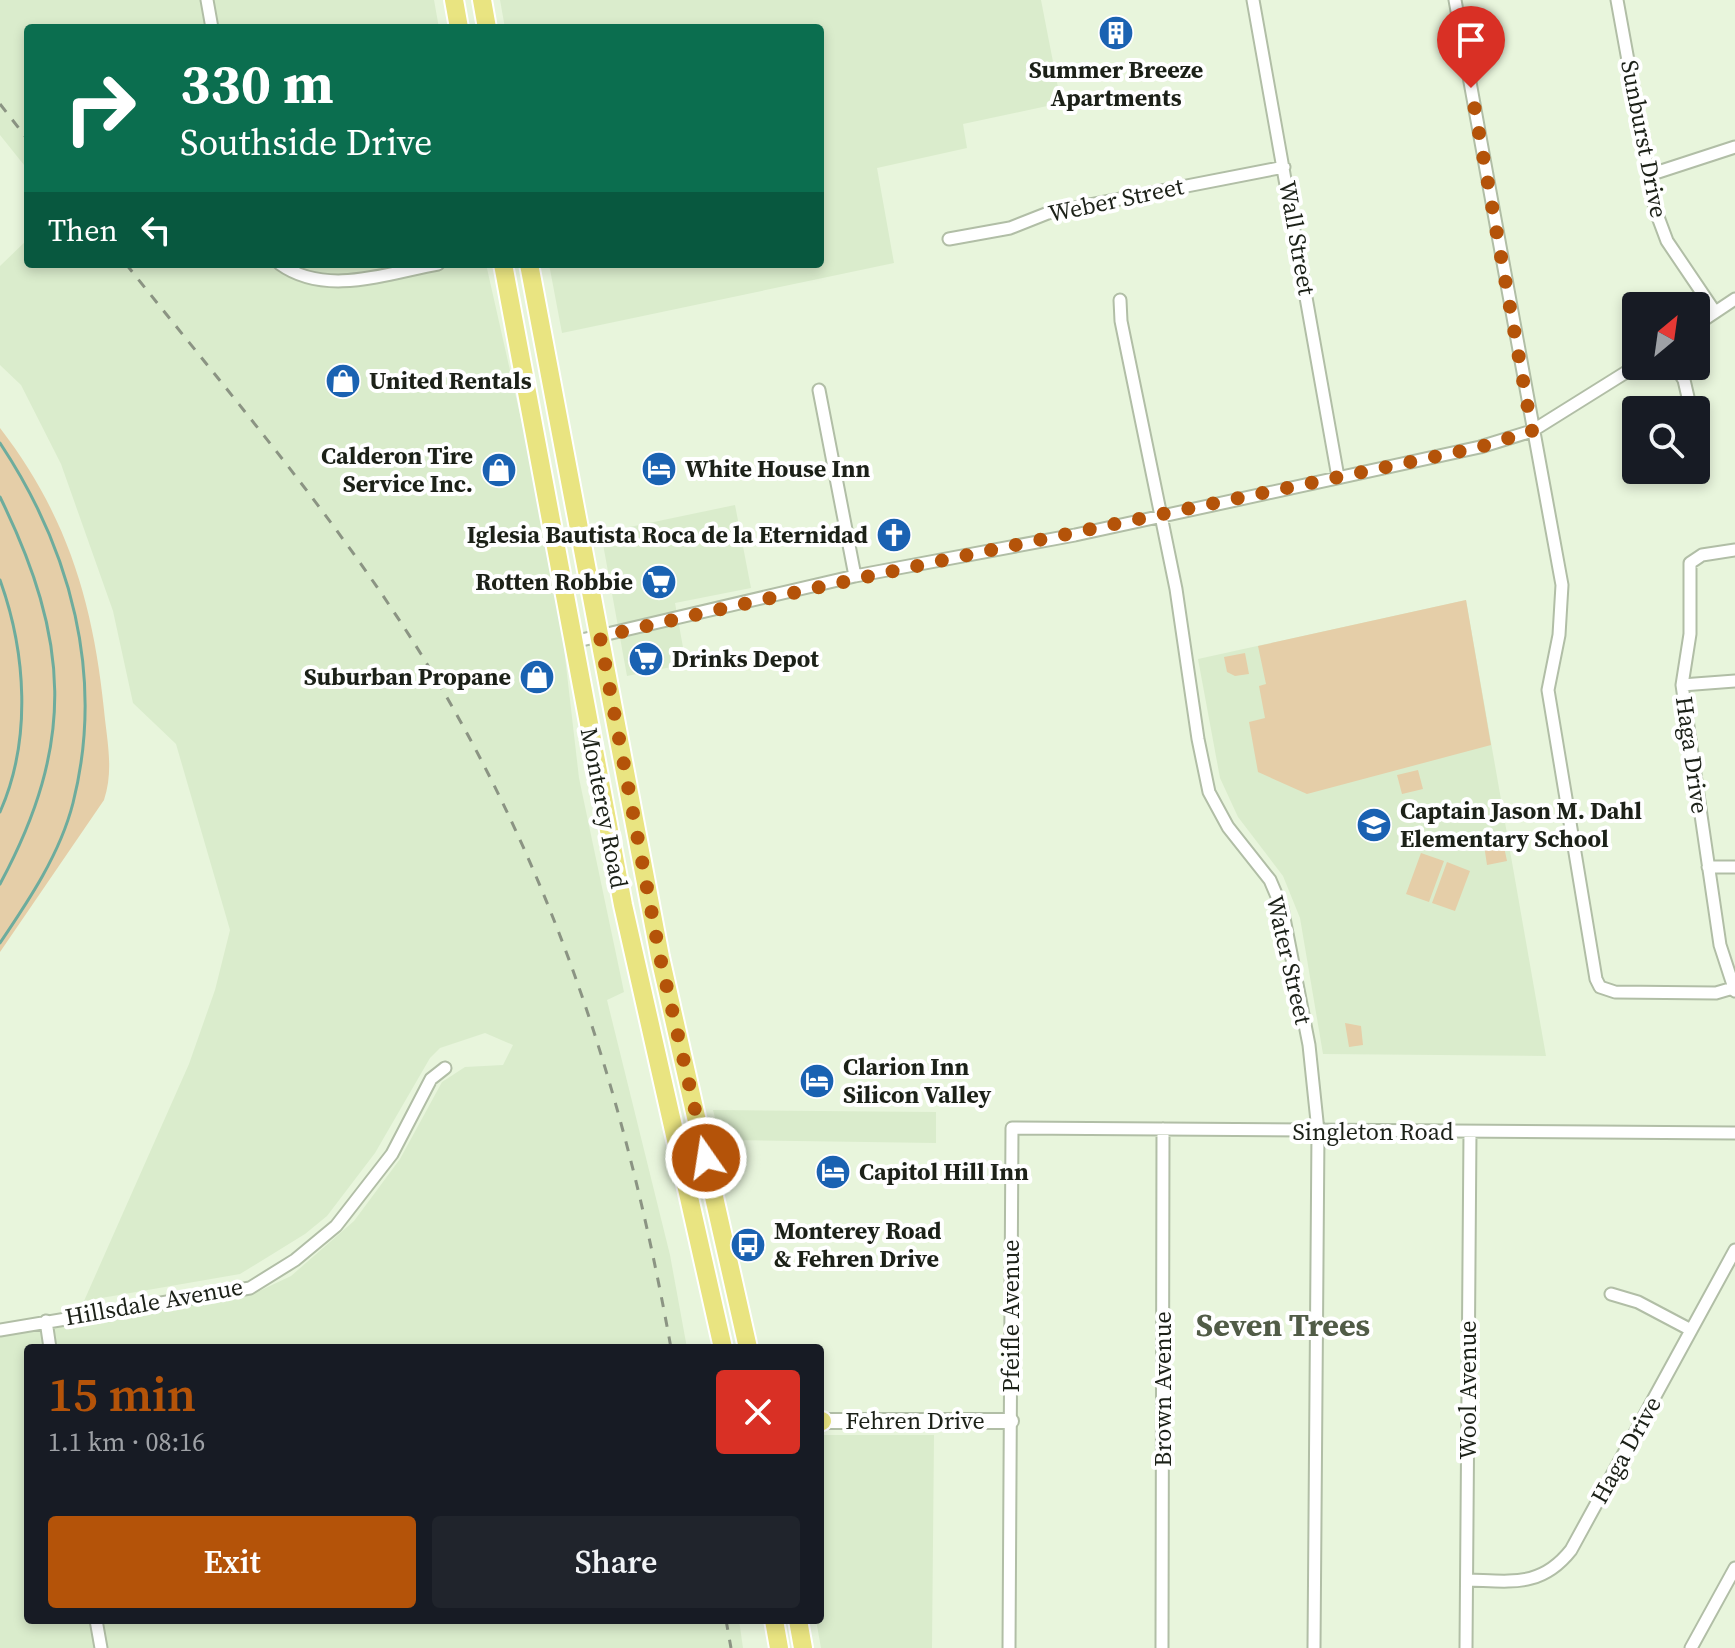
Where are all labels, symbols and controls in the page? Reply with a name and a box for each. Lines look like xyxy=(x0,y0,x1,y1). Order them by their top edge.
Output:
pin xyxy=(1437,6,1505,88)
building icon: Summer Breeze Apartments xyxy=(1097,14,1135,52)
icon: arrive xyxy=(1449,18,1493,62)
text: 330 m xyxy=(180,45,334,122)
place label: Summer Breeze Apartments xyxy=(1029,53,1203,114)
icon: right xyxy=(48,56,152,160)
street label: Sunburst Drive xyxy=(1613,57,1676,220)
text: Southside Drive xyxy=(180,118,432,167)
street label: Weber Street xyxy=(1045,169,1187,230)
street label: Wall Street xyxy=(1271,178,1324,298)
icon: left xyxy=(134,208,178,252)
text: Then xyxy=(48,210,118,251)
north arrow xyxy=(1622,292,1710,380)
map controls xyxy=(1622,292,1710,484)
shop icon: United Rentals xyxy=(324,362,362,400)
place label: United Rentals xyxy=(369,364,532,397)
button: search xyxy=(1622,396,1710,484)
place label: Calderon Tire Service Inc. xyxy=(321,439,473,500)
hotel icon: White House Inn xyxy=(640,450,678,488)
shop icon: Calderon Tire Service Inc. xyxy=(480,451,518,489)
place label: White House Inn xyxy=(685,452,871,485)
church icon: Iglesia Bautista Roca de la Eternidad xyxy=(875,516,913,554)
place label: Iglesia Bautista Roca de la Eternidad xyxy=(467,518,868,551)
supermarket icon: Rotten Robbie xyxy=(640,563,678,601)
place label: Rotten Robbie xyxy=(475,565,633,598)
supermarket icon: Drinks Depot xyxy=(627,640,665,678)
place label: Drinks Depot xyxy=(672,642,819,675)
shop icon: Suburban Propane xyxy=(518,658,556,696)
place label: Suburban Propane xyxy=(304,660,511,693)
street label: Haga Drive xyxy=(1668,694,1717,816)
street label: Monterey Road xyxy=(573,725,636,891)
place label: Captain Jason M. Dahl Elementary School xyxy=(1400,794,1642,855)
school or university icon: Captain Jason M. Dahl Elementary School xyxy=(1355,806,1393,844)
street label: Water Street xyxy=(1259,892,1320,1028)
place label: Clarion Inn Silicon Valley xyxy=(843,1050,992,1111)
hotel icon: Clarion Inn Silicon Valley xyxy=(798,1062,836,1100)
street label: Singleton Road xyxy=(1292,1115,1454,1148)
position arrow xyxy=(664,1116,748,1200)
hotel icon: Capitol Hill Inn xyxy=(814,1153,852,1191)
place label: Capitol Hill Inn xyxy=(859,1155,1029,1188)
place label: Monterey Road & Fehren Drive xyxy=(774,1214,942,1275)
bus stop icon: Monterey Road & Fehren Drive xyxy=(729,1226,767,1264)
street label: Pfeifle Avenue xyxy=(994,1240,1027,1392)
street label: Hillsdale Avenue xyxy=(62,1270,245,1333)
district label: Seven Trees xyxy=(1196,1303,1370,1347)
street label: Brown Avenue xyxy=(1146,1311,1179,1467)
street label: Wool Avenue xyxy=(1451,1320,1484,1460)
text: 15 min xyxy=(48,1361,196,1427)
button: close xyxy=(716,1370,800,1454)
street label: Haga Drive xyxy=(1583,1390,1669,1509)
street label: Fehren Drive xyxy=(845,1404,985,1437)
text: 1.1 km · 08:16 xyxy=(48,1424,205,1460)
button: Exit xyxy=(48,1516,416,1608)
button: Share xyxy=(432,1516,800,1608)

